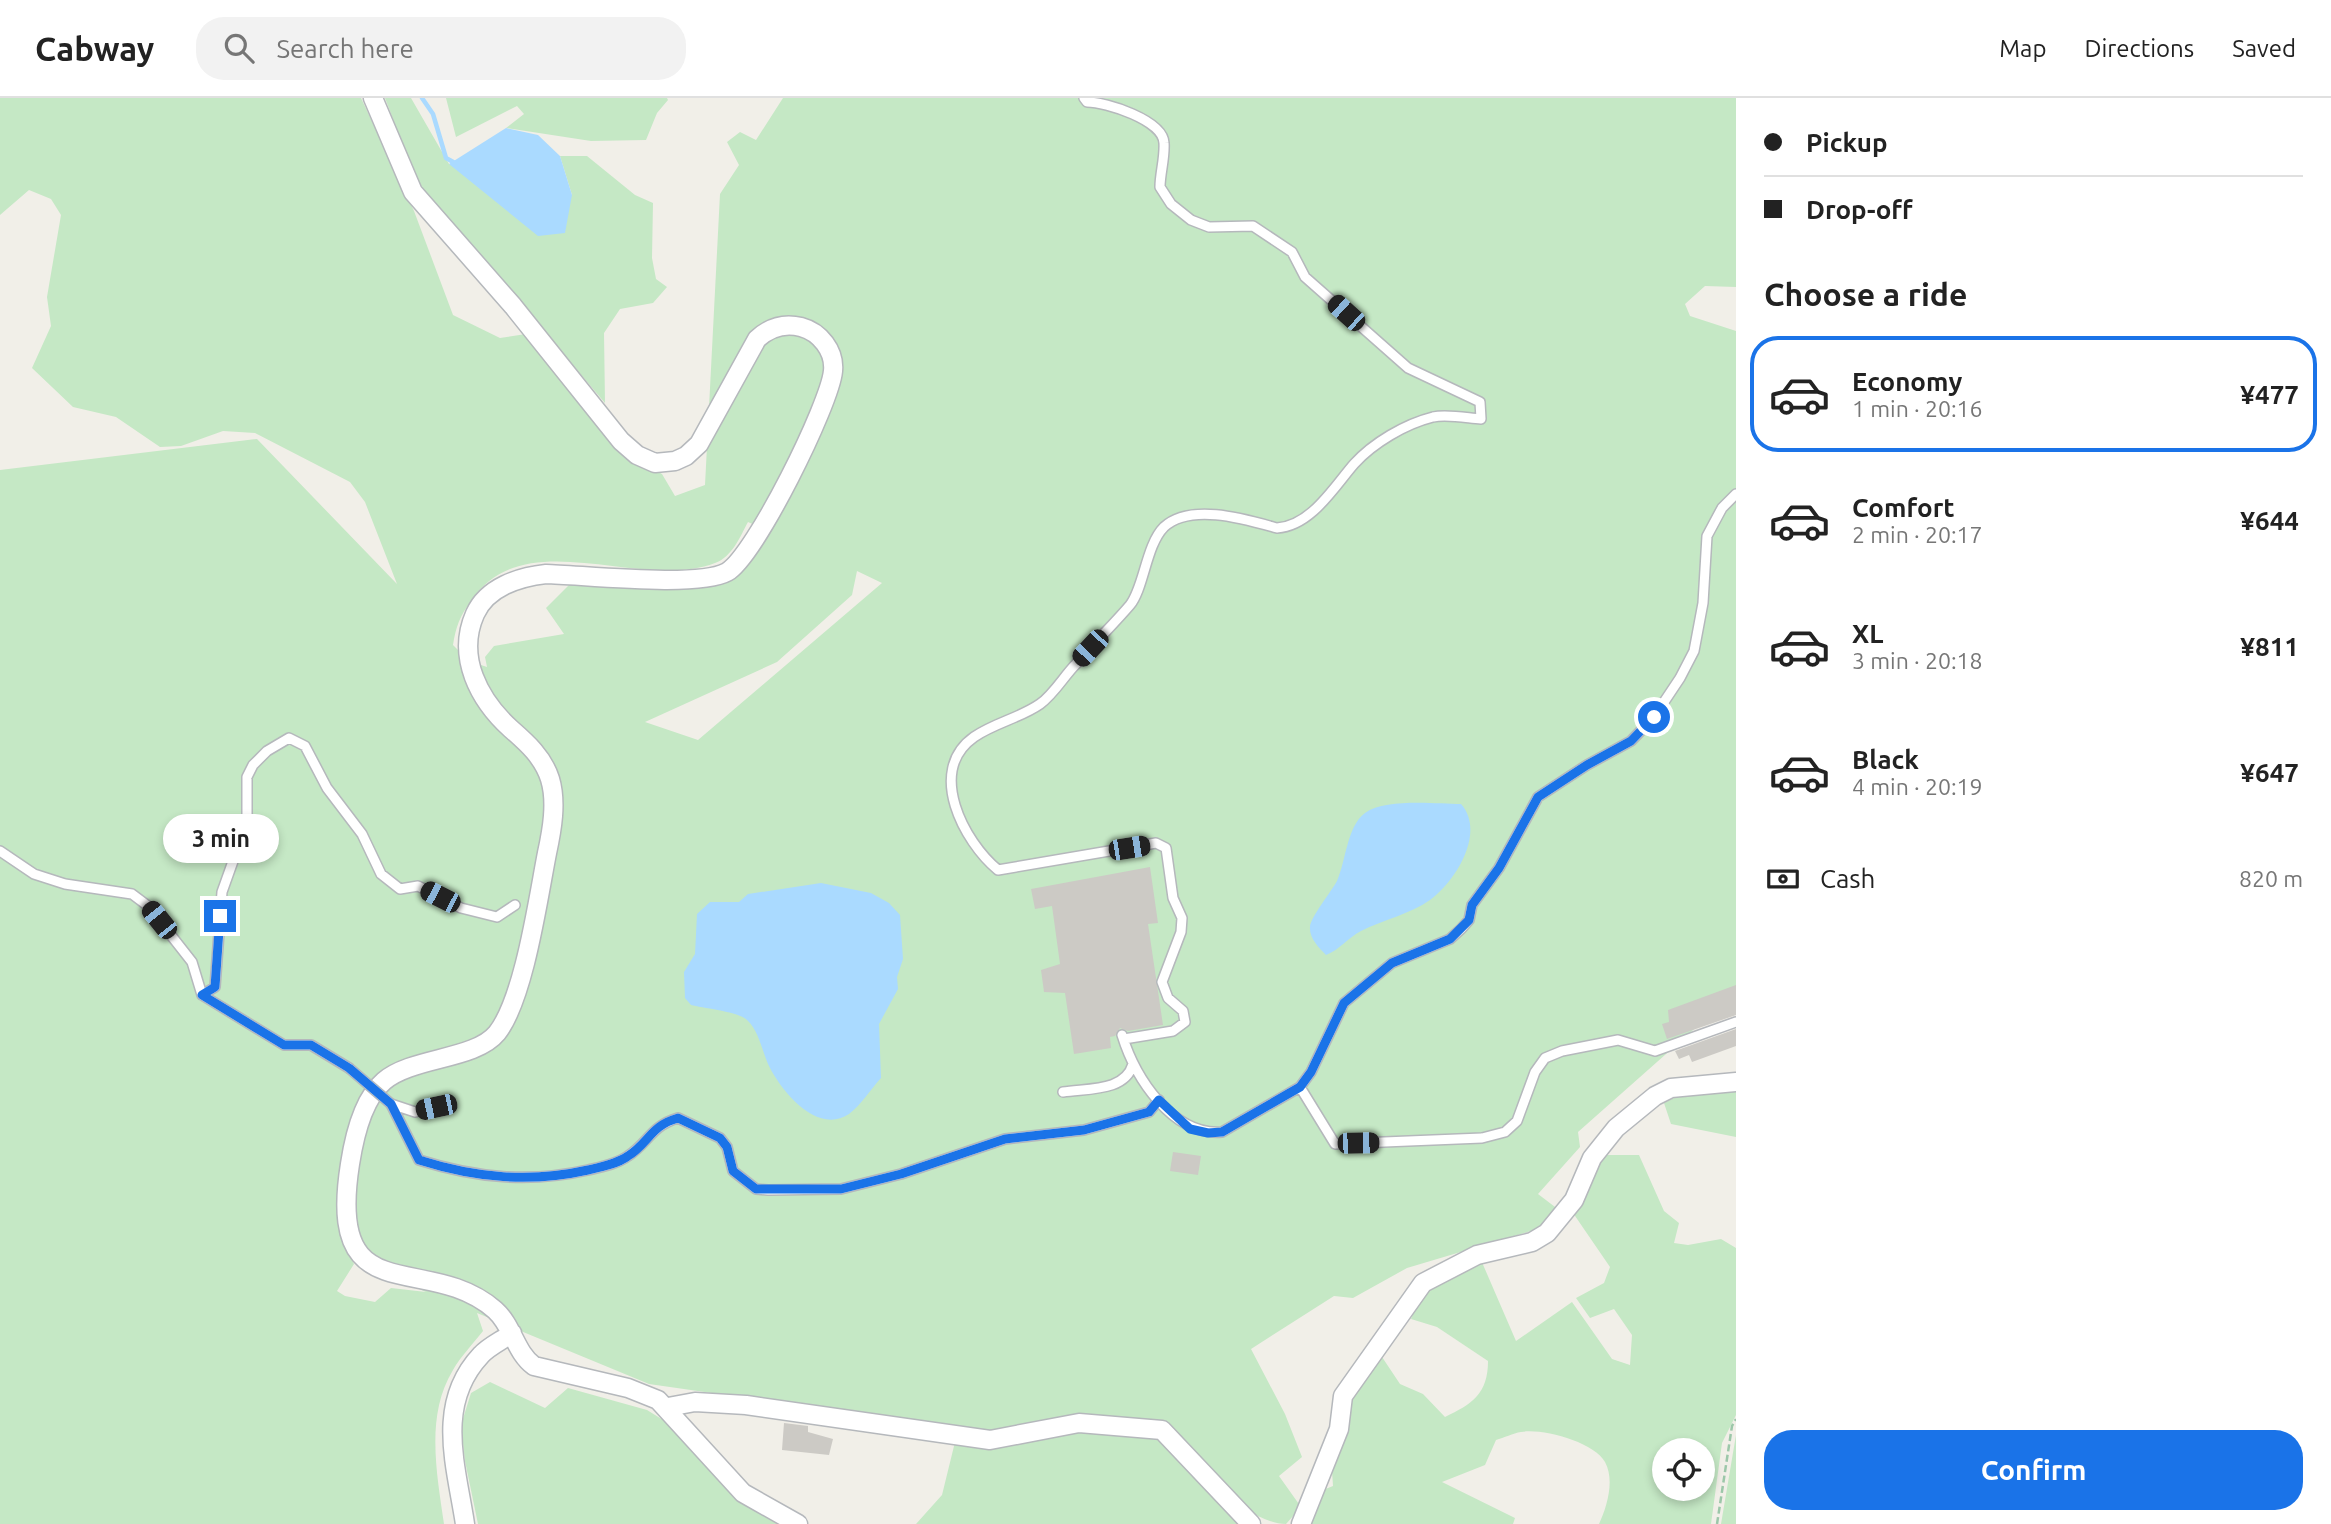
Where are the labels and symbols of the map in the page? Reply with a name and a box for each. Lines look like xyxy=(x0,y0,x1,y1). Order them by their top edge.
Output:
car xyxy=(1324,291,1369,335)
car xyxy=(1068,625,1113,671)
route start xyxy=(1638,701,1670,733)
callout: 3 min xyxy=(162,814,278,864)
car xyxy=(1107,834,1152,862)
car xyxy=(417,878,464,916)
car xyxy=(138,897,181,943)
route end xyxy=(204,900,236,932)
car xyxy=(414,1092,459,1122)
car xyxy=(1337,1132,1380,1154)

